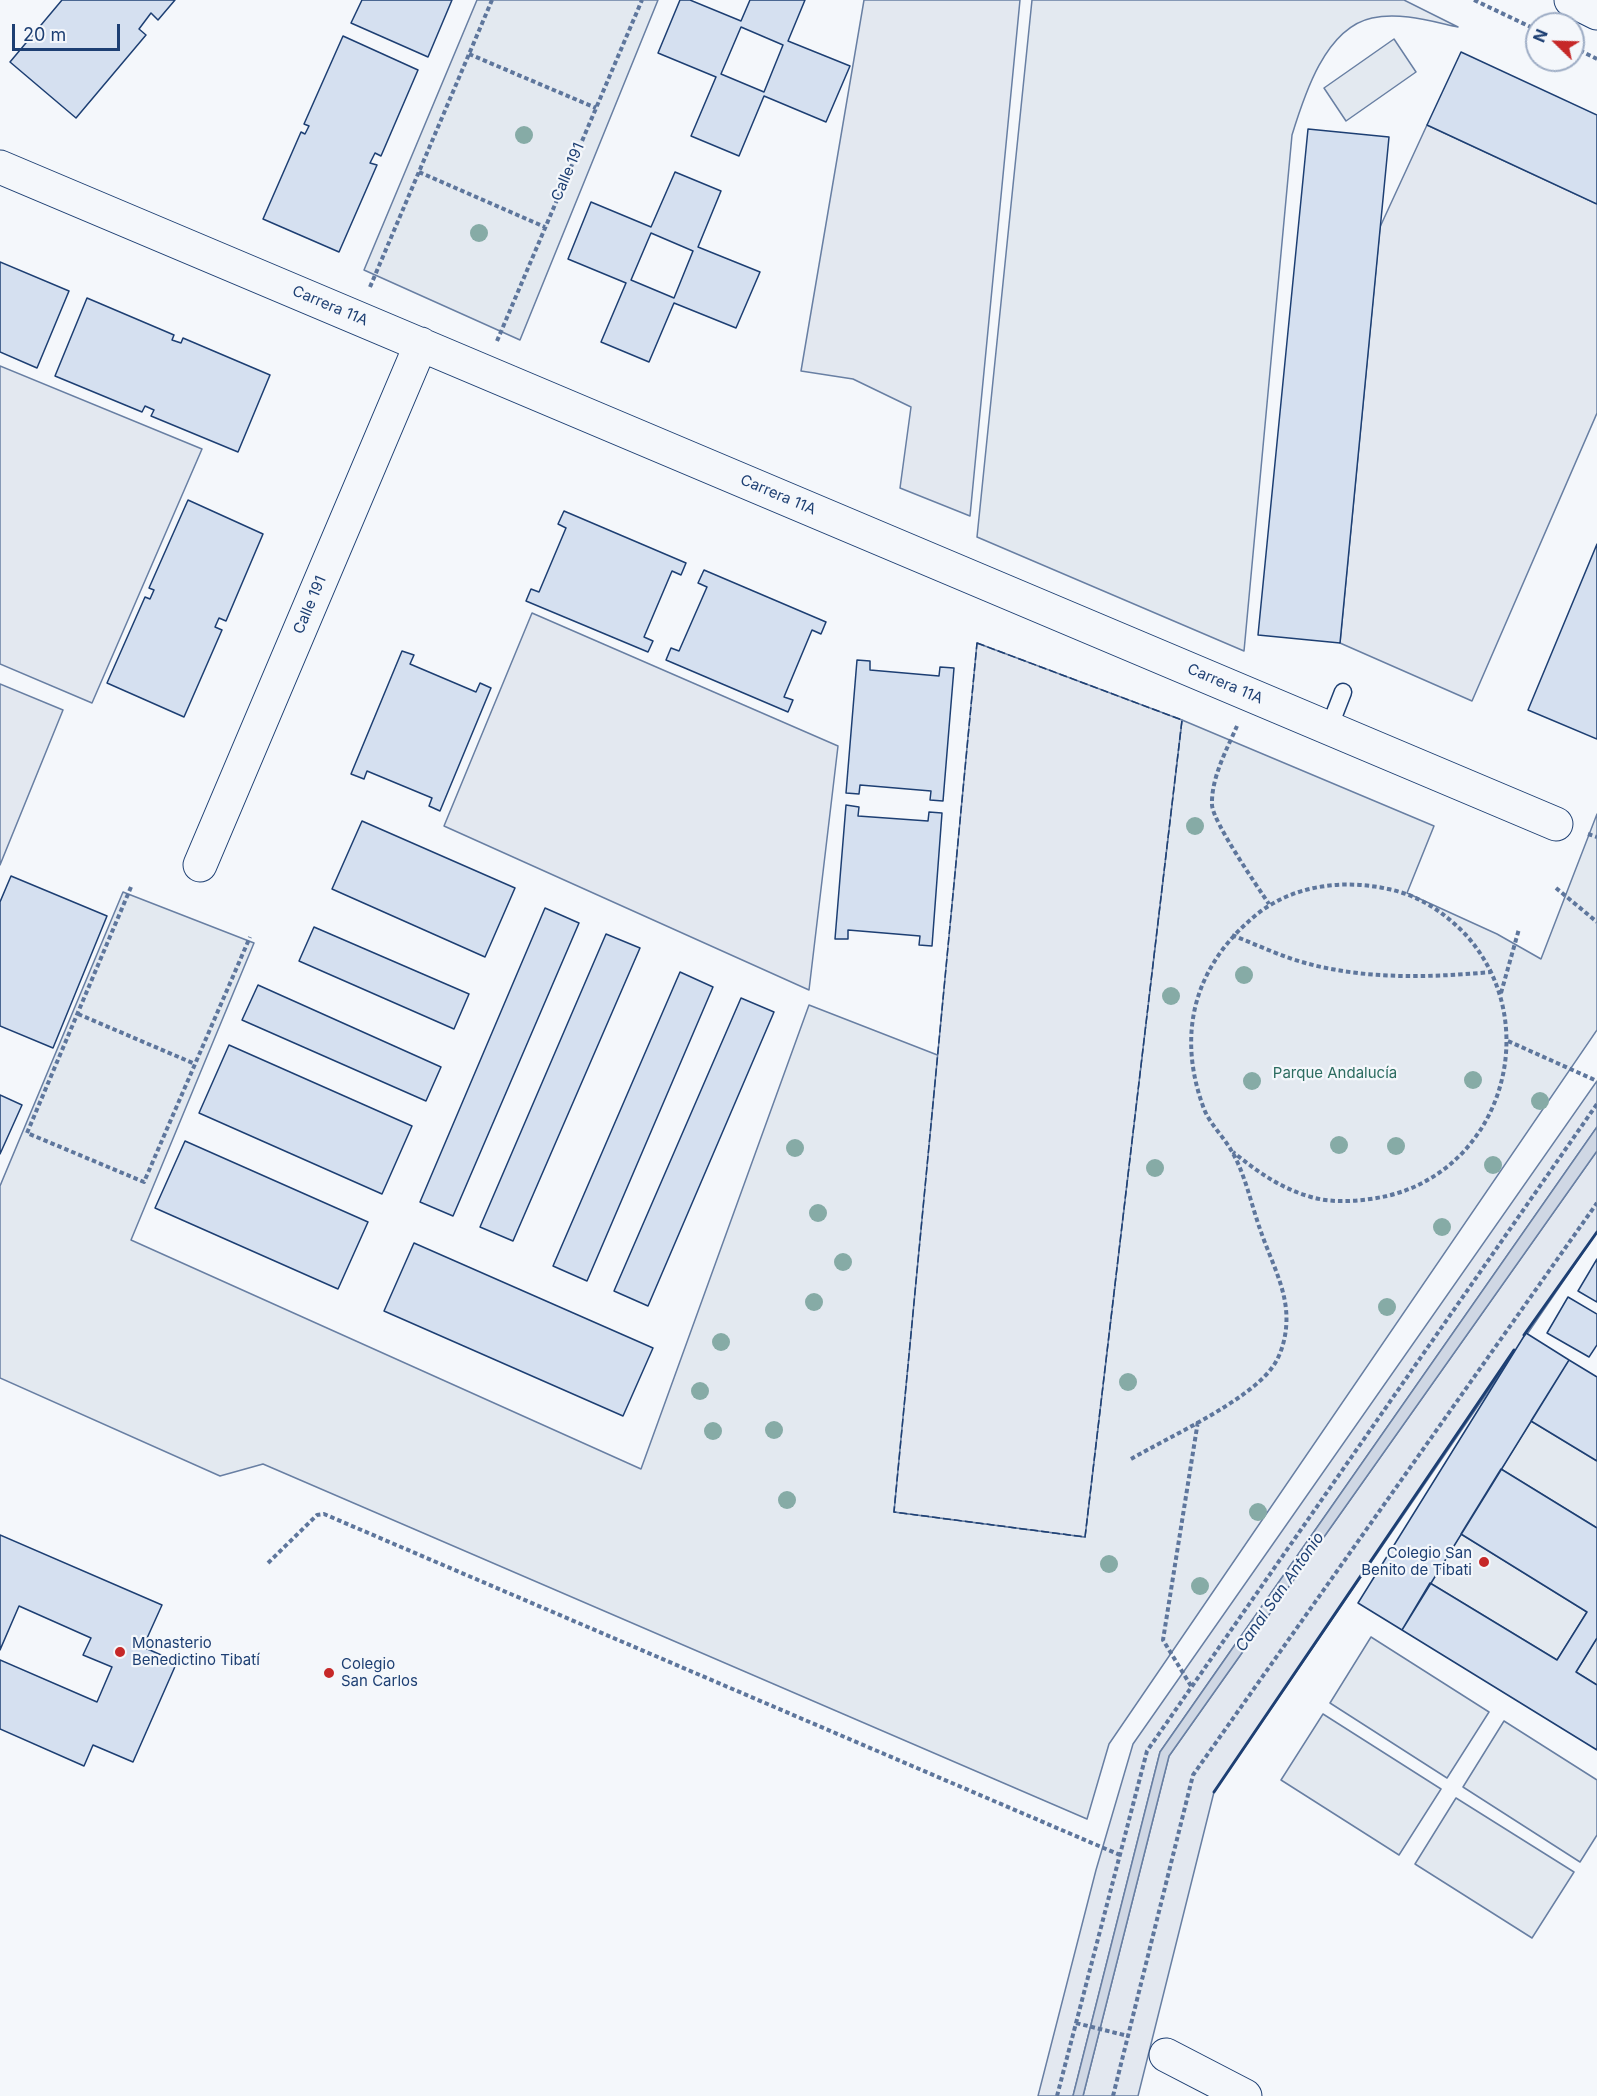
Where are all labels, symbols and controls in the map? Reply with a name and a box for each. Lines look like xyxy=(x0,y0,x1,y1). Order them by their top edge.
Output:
scale bar xyxy=(15,12,123,50)
north arrow xyxy=(1525,12,1585,72)
text: 20 m xyxy=(23,24,66,45)
text: N xyxy=(1529,26,1552,45)
street label: Calle 191 xyxy=(548,140,588,204)
street label: Carrera 11A xyxy=(290,282,370,330)
street label: Carrera 11A xyxy=(738,471,818,519)
street label: Calle 191 xyxy=(290,573,330,637)
street label: Carrera 11A xyxy=(1185,660,1265,708)
park label: Parque Andalucía xyxy=(1273,1064,1397,1082)
water label: Canal San Antonio xyxy=(1232,1529,1328,1655)
place label: Colegio San Benito de Tibati xyxy=(1361,1544,1472,1579)
marker: Colegio San Benito de Tibati xyxy=(1477,1555,1491,1569)
place label: Monasterio Benedictino Tibatí xyxy=(132,1634,260,1669)
marker: Monasterio Benedictino Tibatí xyxy=(113,1645,127,1659)
place label: Colegio San Carlos xyxy=(341,1655,418,1690)
marker: Colegio San Carlos xyxy=(322,1666,336,1680)

